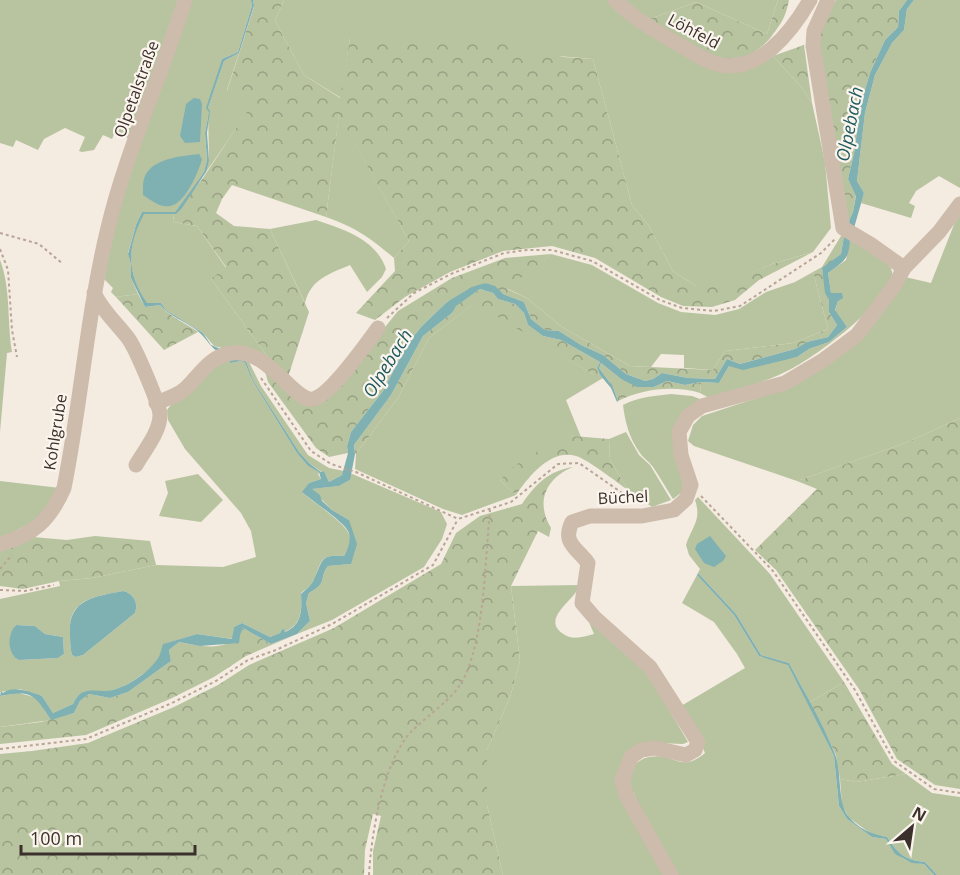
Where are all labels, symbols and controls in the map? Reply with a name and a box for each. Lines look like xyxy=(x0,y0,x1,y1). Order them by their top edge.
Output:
street label: Löhfeld xyxy=(664,8,724,54)
street label: Olpetalstraße xyxy=(108,37,164,140)
water label: Olpebach xyxy=(830,84,868,164)
water label: Olpebach xyxy=(357,324,417,402)
street label: Kohlgrube xyxy=(38,392,72,472)
street label: Büchel xyxy=(597,485,649,509)
north arrow xyxy=(882,797,942,857)
text: N xyxy=(908,801,930,827)
scale bar xyxy=(21,818,195,856)
text: 100 m xyxy=(30,826,82,850)

